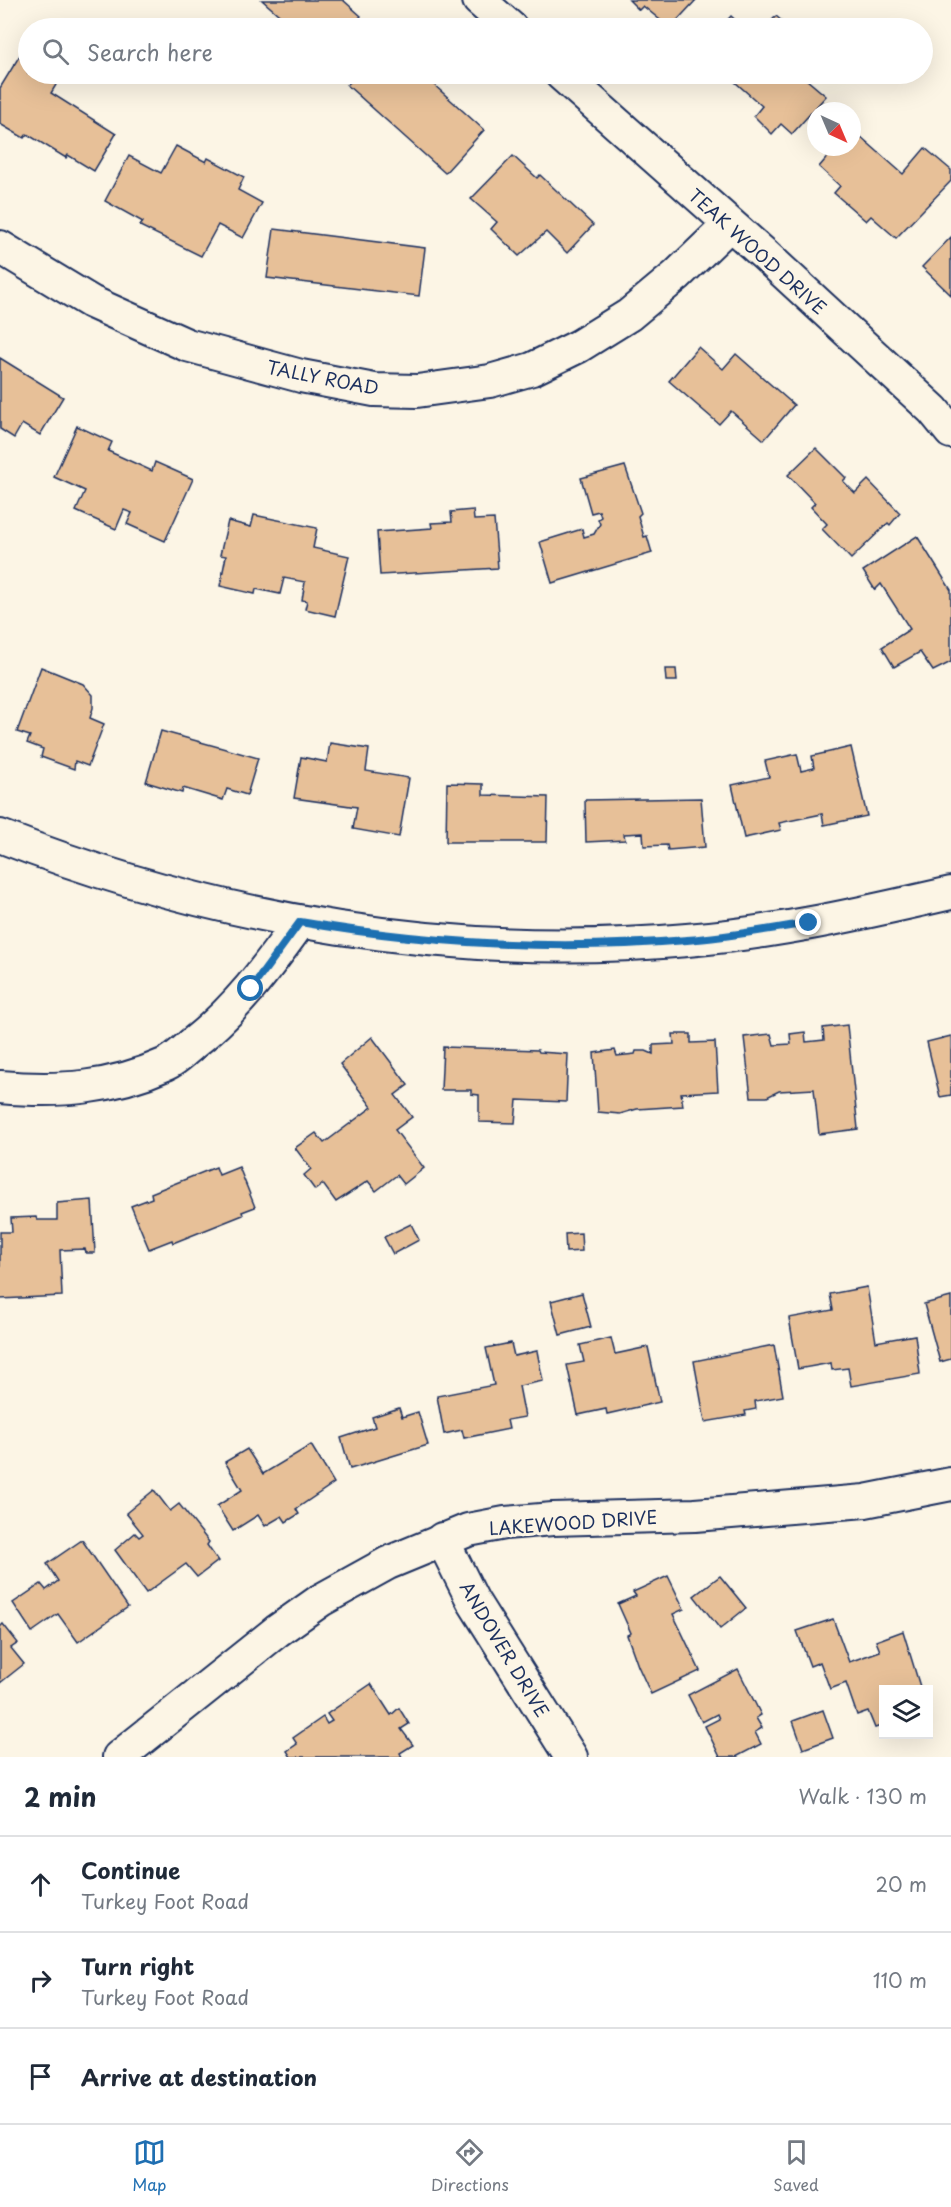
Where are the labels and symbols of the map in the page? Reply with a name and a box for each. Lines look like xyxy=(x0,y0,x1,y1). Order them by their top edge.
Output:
north arrow xyxy=(807,102,861,156)
street label: TEAK WOOD DRIVE xyxy=(683,182,833,320)
street label: TALLY ROAD xyxy=(265,353,381,401)
route end xyxy=(795,909,821,935)
route start xyxy=(237,975,263,1001)
street label: LAKEWOOD DRIVE xyxy=(488,1503,658,1541)
street label: ANDOVER DRIVE xyxy=(454,1576,556,1722)

